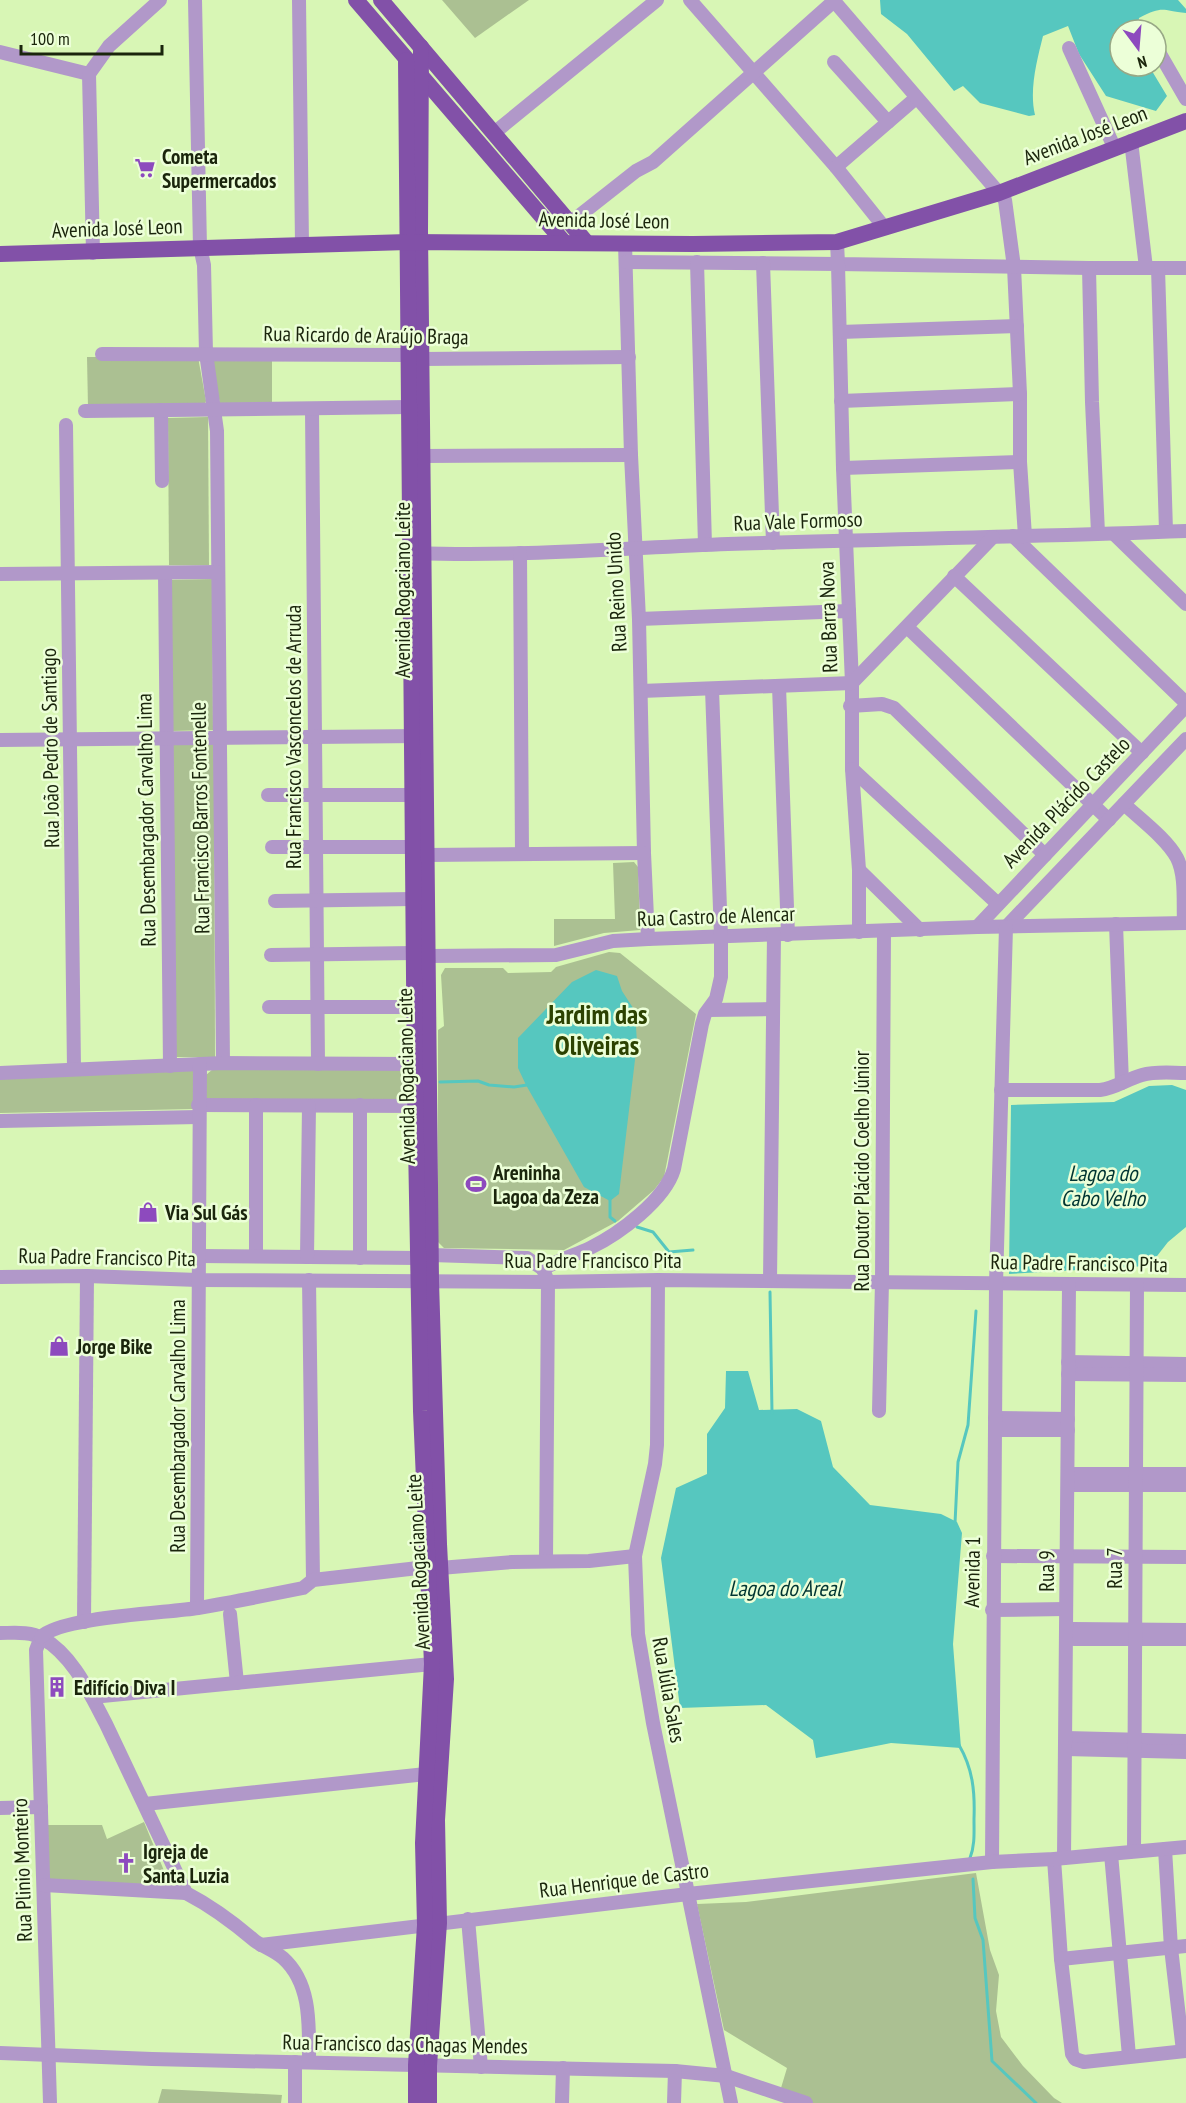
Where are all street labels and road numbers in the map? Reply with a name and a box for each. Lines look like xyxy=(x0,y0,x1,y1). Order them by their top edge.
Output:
street label: Avenida José Leon xyxy=(1019,99,1151,171)
street label: Avenida José Leon xyxy=(538,205,670,235)
street label: Avenida José Leon xyxy=(51,212,183,244)
street label: Rua Ricardo de Araújo Braga xyxy=(263,320,469,350)
street label: Avenida Rogaciano Leite xyxy=(389,502,416,678)
street label: Rua Vale Formoso xyxy=(733,505,863,537)
street label: Rua Reino Unido xyxy=(599,531,633,653)
street label: Rua Barra Nova xyxy=(813,561,843,673)
street label: Rua Francisco Vasconcelos de Arruda xyxy=(280,605,307,869)
street label: Rua João Pedro de Santiago xyxy=(35,648,65,848)
street label: Rua Desembargador Carvalho Lima xyxy=(130,693,162,947)
street label: Rua Francisco Barros Fontenelle xyxy=(184,702,216,934)
street label: Avenida Plácido Castelo xyxy=(996,731,1136,873)
street label: Rua Castro de Alencar xyxy=(637,900,796,932)
street label: Avenida Rogaciano Leite xyxy=(391,988,421,1164)
street label: Rua Doutor Plácido Coelho Júnior xyxy=(848,1050,875,1291)
street label: Rua Padre Francisco Pita xyxy=(18,1242,196,1272)
street label: Rua Padre Francisco Pita xyxy=(504,1247,682,1274)
street label: Rua Padre Francisco Pita xyxy=(990,1248,1168,1278)
street label: Rua Desembargador Carvalho Lima xyxy=(164,1299,191,1553)
street label: Avenida Rogaciano Leite xyxy=(400,1473,436,1651)
street label: Avenida 1 xyxy=(958,1536,986,1608)
street label: Rua 7 xyxy=(1101,1547,1128,1589)
street label: Rua 9 xyxy=(1033,1550,1060,1592)
street label: Rua Júlia Sales xyxy=(646,1635,692,1745)
street label: Rua Plinio Monteiro xyxy=(6,1798,38,1942)
street label: Rua Henrique de Castro xyxy=(538,1856,710,1904)
street label: Rua Francisco das Chagas Mendes xyxy=(282,2028,528,2060)

